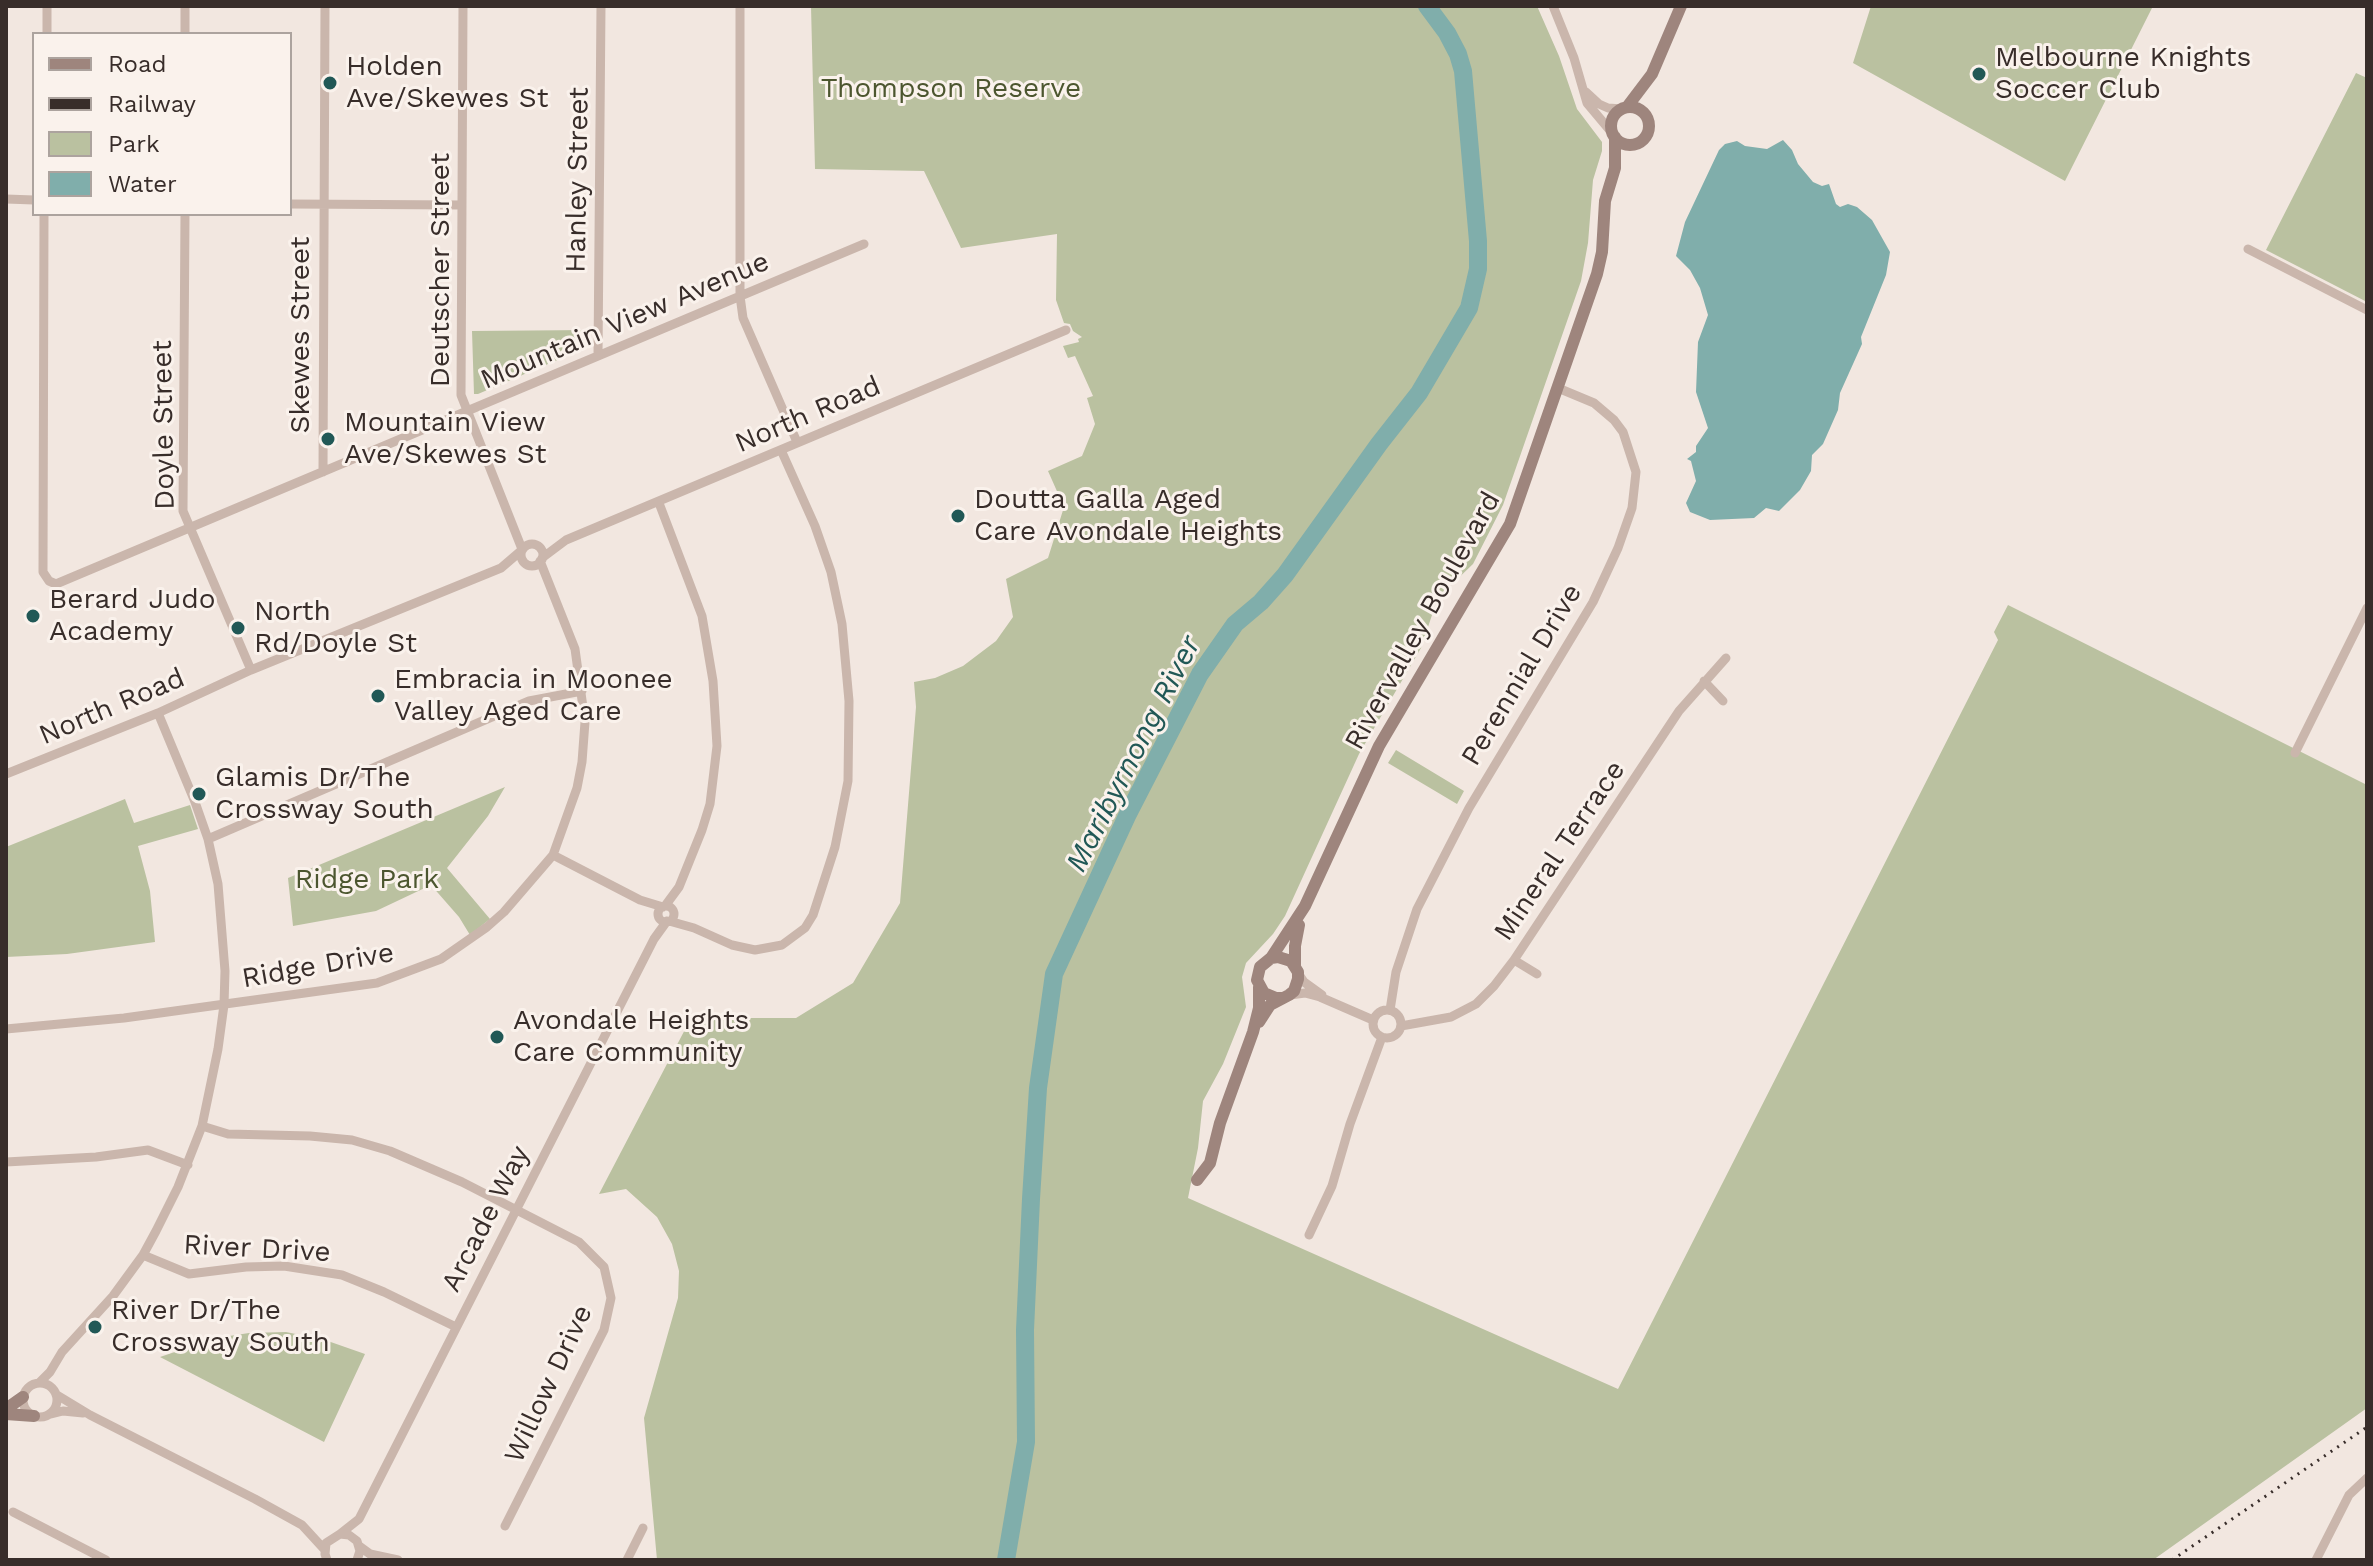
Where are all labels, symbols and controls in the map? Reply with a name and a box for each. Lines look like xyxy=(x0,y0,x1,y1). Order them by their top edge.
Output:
legend xyxy=(32,32,292,216)
place label: Melbourne Knights Soccer Club xyxy=(1995,41,2251,107)
text: Road xyxy=(108,50,167,78)
place label: Holden Ave/Skewes St xyxy=(346,50,548,116)
marker: Melbourne Knights Soccer Club xyxy=(1970,65,1988,83)
park label: Thompson Reserve xyxy=(821,72,1081,106)
marker: Holden Ave/Skewes St xyxy=(321,74,339,92)
street label: Hanley Street xyxy=(560,87,596,273)
text: Railway xyxy=(108,90,196,118)
text: Park xyxy=(108,130,160,158)
street label: Deutscher Street xyxy=(424,153,458,387)
text: Water xyxy=(108,170,177,198)
street label: Skewes Street xyxy=(284,237,318,433)
street label: Mountain View Avenue xyxy=(476,245,774,397)
street label: Doyle Street xyxy=(146,340,182,510)
street label: North Road xyxy=(730,369,886,461)
place label: Mountain View Ave/Skewes St xyxy=(344,406,546,472)
marker: Mountain View Ave/Skewes St xyxy=(319,430,337,448)
place label: Doutta Galla Aged Care Avondale Heights xyxy=(974,483,1282,549)
street label: Rivervalley Boulevard xyxy=(1338,486,1508,756)
marker: Doutta Galla Aged Care Avondale Heights xyxy=(949,507,967,525)
street label: Perennial Drive xyxy=(1455,578,1589,772)
place label: Berard Judo Academy xyxy=(49,583,216,649)
place label: North Rd/Doyle St xyxy=(254,595,417,661)
marker: Berard Judo Academy xyxy=(24,607,42,625)
marker: North Rd/Doyle St xyxy=(229,619,247,637)
water label: Maribyrnong River xyxy=(1059,630,1209,878)
street label: North Road xyxy=(34,661,190,753)
place label: Embracia in Moonee Valley Aged Care xyxy=(394,663,673,729)
marker: Embracia in Moonee Valley Aged Care xyxy=(369,687,387,705)
street label: Mineral Terrace xyxy=(1487,755,1633,947)
place label: Glamis Dr/The Crossway South xyxy=(215,761,434,827)
marker: Glamis Dr/The Crossway South xyxy=(190,785,208,803)
park label: Ridge Park xyxy=(295,863,439,897)
street label: Ridge Drive xyxy=(239,936,397,996)
place label: Avondale Heights Care Community xyxy=(513,1004,749,1070)
marker: Avondale Heights Care Community xyxy=(488,1028,506,1046)
street label: Arcade Way xyxy=(435,1140,537,1298)
street label: River Drive xyxy=(183,1228,331,1270)
place label: River Dr/The Crossway South xyxy=(111,1294,330,1360)
street label: Willow Drive xyxy=(498,1300,600,1468)
marker: River Dr/The Crossway South xyxy=(86,1318,104,1336)

